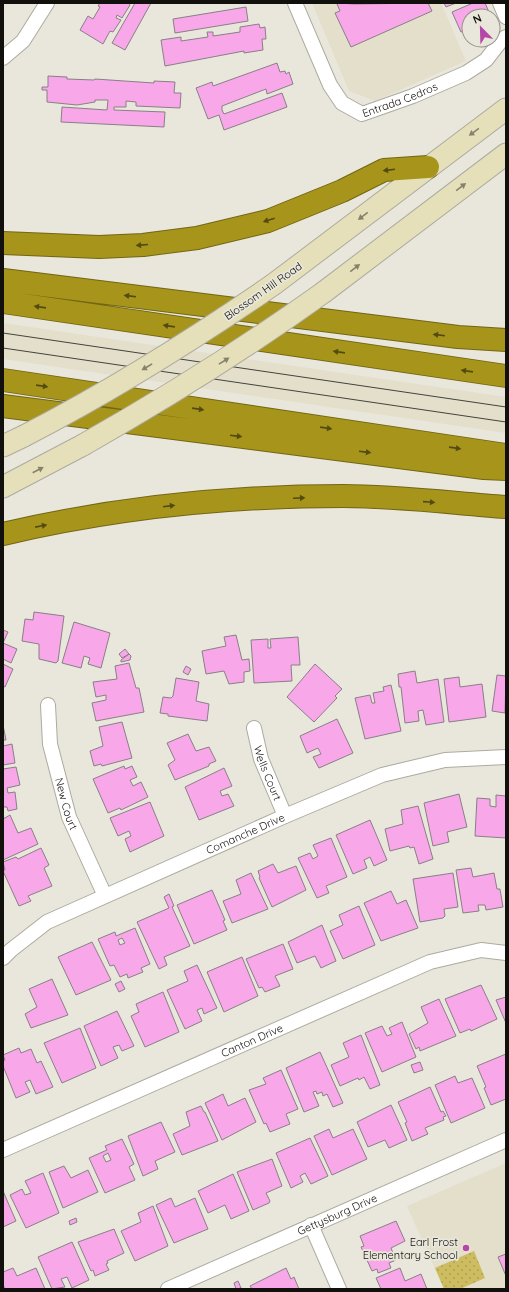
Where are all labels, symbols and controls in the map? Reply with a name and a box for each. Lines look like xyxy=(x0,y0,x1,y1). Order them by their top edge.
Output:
north arrow xyxy=(461,8,501,48)
text: N xyxy=(471,11,484,27)
street label: Entrada Cedros xyxy=(360,79,440,120)
one-way arrow xyxy=(469,128,480,136)
one-way arrow xyxy=(383,167,395,173)
one-way arrow xyxy=(455,183,466,192)
one-way arrow xyxy=(358,212,369,221)
one-way arrow xyxy=(263,217,275,223)
one-way arrow xyxy=(136,241,148,248)
street label: Blossom Hill Road xyxy=(221,259,305,323)
one-way arrow xyxy=(350,264,361,273)
one-way arrow xyxy=(124,293,136,299)
one-way arrow xyxy=(34,304,46,310)
one-way arrow xyxy=(163,323,175,329)
one-way arrow xyxy=(433,331,445,338)
one-way arrow xyxy=(333,349,345,355)
one-way arrow xyxy=(218,357,230,364)
one-way arrow xyxy=(142,363,152,371)
one-way arrow xyxy=(461,368,474,374)
one-way arrow xyxy=(36,383,48,389)
one-way arrow xyxy=(192,406,204,412)
one-way arrow xyxy=(320,426,333,432)
one-way arrow xyxy=(230,433,242,439)
one-way arrow xyxy=(449,445,461,451)
one-way arrow xyxy=(359,449,371,455)
one-way arrow xyxy=(32,467,44,473)
one-way arrow xyxy=(293,494,305,501)
one-way arrow xyxy=(423,498,435,505)
one-way arrow xyxy=(163,503,176,509)
one-way arrow xyxy=(35,522,47,528)
street label: Wells Court xyxy=(251,744,285,803)
street label: New Court xyxy=(52,776,81,832)
street label: Comanche Drive xyxy=(204,810,287,857)
street label: Canton Drive xyxy=(219,1021,285,1060)
street label: Gettysburg Drive xyxy=(295,1191,379,1238)
place label: Earl Frost Elementary School xyxy=(363,1235,458,1262)
marker: Earl Frost Elementary School xyxy=(461,1243,471,1253)

